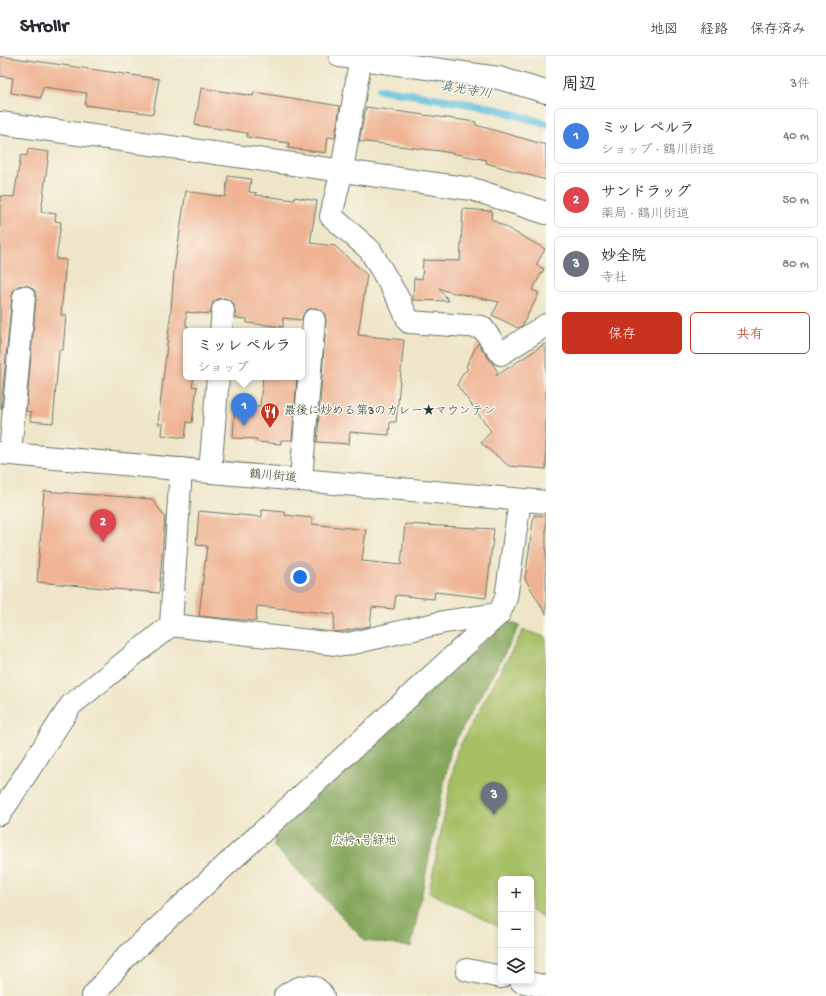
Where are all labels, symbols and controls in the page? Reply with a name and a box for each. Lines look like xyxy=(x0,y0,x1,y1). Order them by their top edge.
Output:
text: Strollr xyxy=(20,16,68,39)
text: 地図 xyxy=(650,22,678,39)
text: 経路 xyxy=(700,22,728,39)
text: 保存済み xyxy=(750,22,806,39)
text: 周辺 xyxy=(562,76,596,96)
text: 3件 xyxy=(790,77,810,92)
water label: 真光寺川 xyxy=(439,78,493,103)
text: ミッレ ぺルラ xyxy=(601,120,695,138)
text: 1 xyxy=(573,129,579,144)
text: 40 m xyxy=(783,129,809,144)
text: ショップ · 鶴川街道 xyxy=(601,143,715,158)
text: サンドラッグ xyxy=(601,184,691,202)
text: 2 xyxy=(573,193,579,208)
text: 50 m xyxy=(782,193,809,208)
text: 薬局 · 鶴川街道 xyxy=(601,207,689,222)
text: 妙全院 xyxy=(601,248,646,266)
text: 3 xyxy=(573,257,579,272)
text: 80 m xyxy=(782,257,809,272)
text: 寺社 xyxy=(601,271,627,286)
button: 保存 xyxy=(562,312,682,354)
button: 共有 xyxy=(690,312,810,354)
popup xyxy=(183,328,305,380)
text: ミッレ ぺルラ xyxy=(197,338,291,356)
text: ショップ xyxy=(197,361,249,376)
pin: 1 xyxy=(231,393,257,426)
restaurant icon: 最後に炒める第3のカレー★マウンテン xyxy=(259,401,281,429)
place label: 最後に炒める第3のカレー★マウンテン xyxy=(284,404,495,419)
street label: 鶴川街道 xyxy=(248,467,298,486)
pin: 2 xyxy=(90,509,116,542)
your location xyxy=(290,567,310,587)
pin: 3 xyxy=(481,782,507,815)
park label: 広袴1号緑地 xyxy=(332,834,396,849)
map controls xyxy=(498,876,534,984)
button: + xyxy=(498,876,534,912)
button: − xyxy=(498,912,534,948)
button: layers xyxy=(498,948,534,984)

